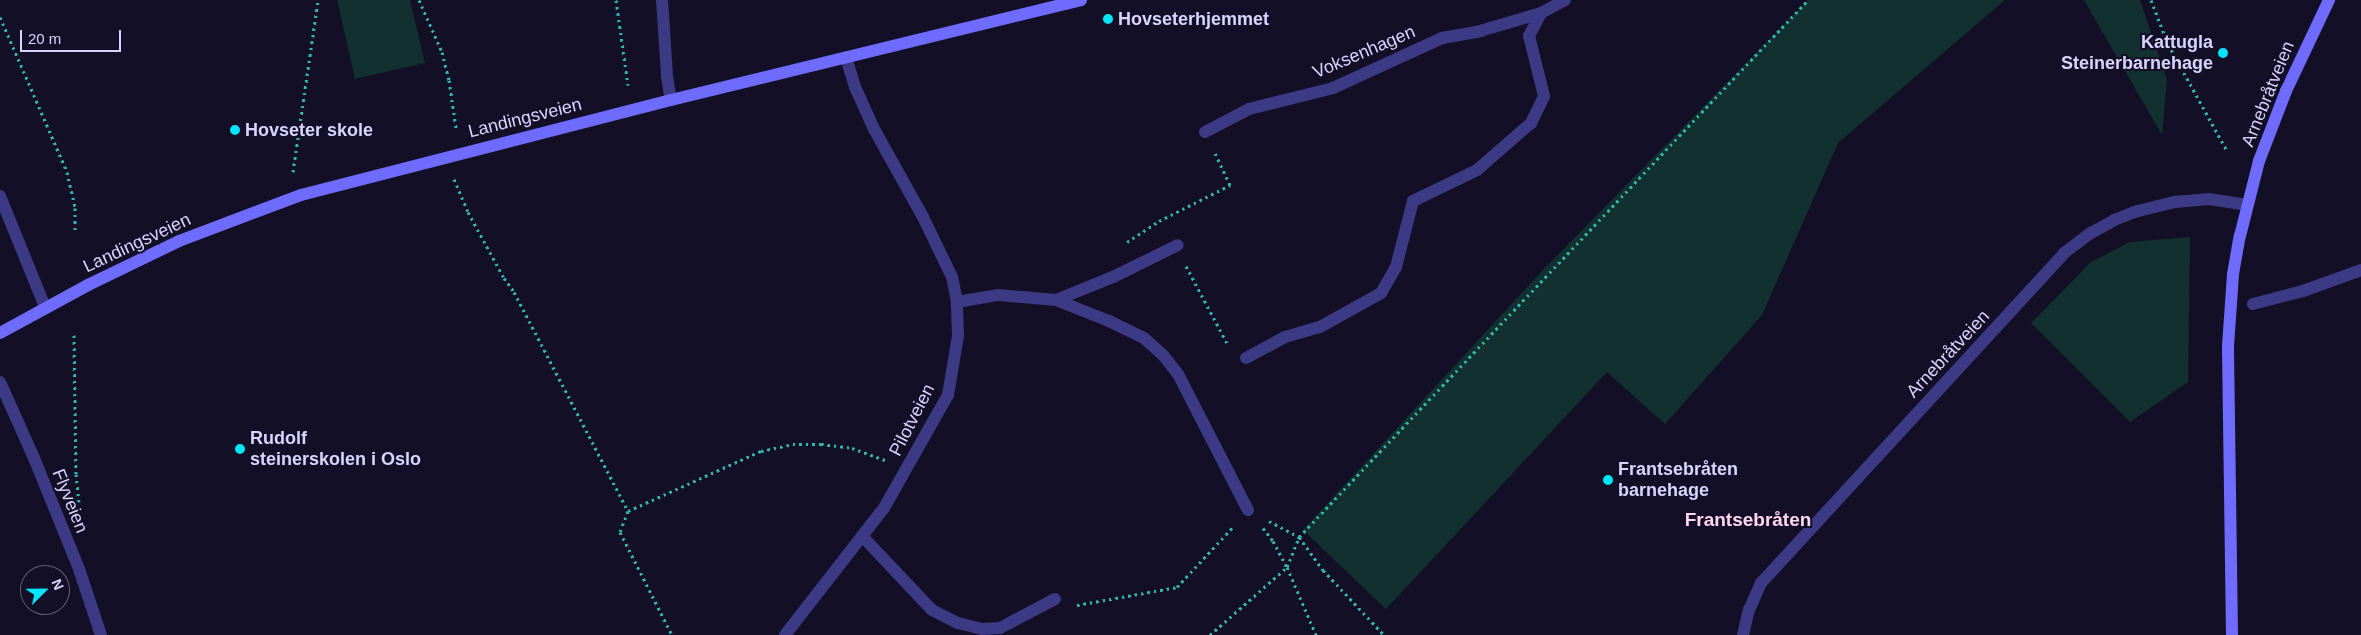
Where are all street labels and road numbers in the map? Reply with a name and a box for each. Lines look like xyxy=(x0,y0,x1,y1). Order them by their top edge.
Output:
street label: Voksenhagen xyxy=(1310,21,1418,83)
street label: Arnebråtveien xyxy=(2237,38,2299,150)
street label: Landingsveien xyxy=(466,93,584,143)
street label: Landingsveien xyxy=(80,209,194,277)
street label: Arnebråtveien xyxy=(1902,306,1994,402)
street label: Pilotveien xyxy=(885,380,939,460)
street label: Flyveien xyxy=(47,466,93,536)

